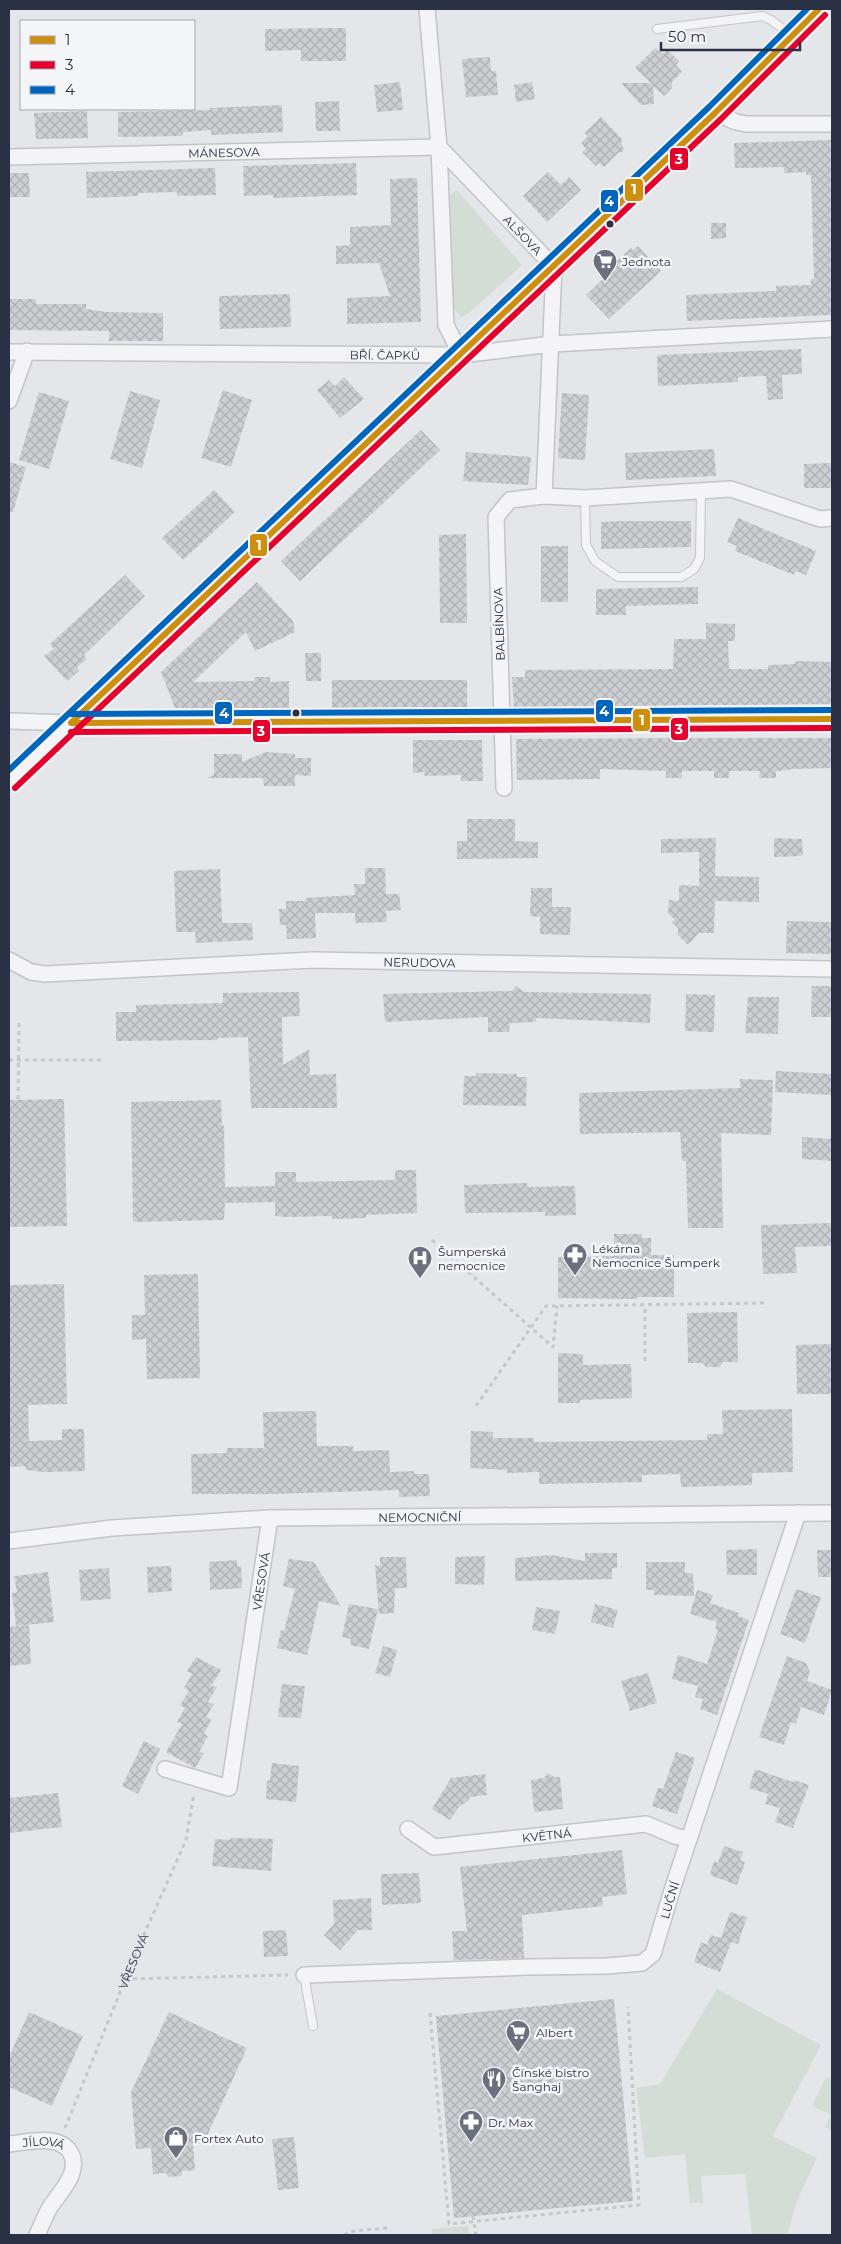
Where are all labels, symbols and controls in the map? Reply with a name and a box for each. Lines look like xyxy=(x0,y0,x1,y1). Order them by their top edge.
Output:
legend xyxy=(20,20,195,110)
scale bar xyxy=(661,20,800,52)
text: 50 m xyxy=(668,27,706,46)
text: 1 xyxy=(65,30,70,49)
text: 3 xyxy=(65,55,73,74)
text: 4 xyxy=(65,80,75,99)
street label: MÁNESOVA xyxy=(188,144,260,160)
line badge: 3 xyxy=(669,147,689,171)
text: 3 xyxy=(674,150,683,168)
line badge: 1 xyxy=(624,178,644,202)
text: 1 xyxy=(631,180,637,198)
line badge: 4 xyxy=(600,189,619,213)
text: 4 xyxy=(604,192,614,210)
street label: ALŠOVA xyxy=(501,212,546,258)
unlabelled marker xyxy=(605,219,615,229)
supermarket icon: Jednota xyxy=(592,248,618,282)
place label: Jednota xyxy=(621,254,671,269)
street label: BŘÍ. ČAPKŮ xyxy=(350,347,420,362)
line badge: 1 xyxy=(249,533,268,557)
text: 1 xyxy=(256,536,262,554)
street label: BALBÍNOVA xyxy=(490,587,508,661)
line badge: 4 xyxy=(595,699,614,723)
line badge: 4 xyxy=(214,701,233,725)
text: 4 xyxy=(599,702,609,720)
text: 4 xyxy=(219,704,229,722)
unlabelled marker xyxy=(291,708,301,718)
line badge: 1 xyxy=(632,708,651,732)
text: 1 xyxy=(639,711,645,729)
line badge: 3 xyxy=(670,717,689,741)
line badge: 3 xyxy=(252,719,271,743)
text: 3 xyxy=(674,720,683,738)
text: 3 xyxy=(256,722,265,740)
street label: NERUDOVA xyxy=(383,954,456,970)
place label: Lékárna Nemocnice Šumperk xyxy=(592,1241,721,1270)
pharmacy icon: Lékárna Nemocnice Šumperk xyxy=(562,1242,588,1276)
place label: Šumperská nemocnice xyxy=(438,1244,506,1273)
hospital icon: Šumperská nemocnice xyxy=(407,1245,433,1279)
street label: NEMOCNIČNÍ xyxy=(378,1509,462,1525)
street label: VŘESOVÁ xyxy=(249,1551,272,1611)
street label: KVĚTNÁ xyxy=(521,1825,573,1845)
street label: LUČNÍ xyxy=(656,1879,682,1920)
street label: VŘESOVÁ xyxy=(115,1931,151,1991)
supermarket icon: Albert xyxy=(505,2019,531,2053)
place label: Albert xyxy=(536,2025,573,2040)
place label: Čínské bistro Šanghaj xyxy=(512,2065,589,2094)
restaurant icon: Čínské bistro Šanghaj xyxy=(481,2066,507,2100)
pharmacy icon: Dr. Max xyxy=(458,2109,484,2143)
place label: Dr. Max xyxy=(488,2115,534,2130)
shop icon: Fortex Auto xyxy=(163,2125,189,2159)
place label: Fortex Auto xyxy=(194,2131,264,2146)
street label: JÍLOVÁ xyxy=(20,2133,68,2152)

